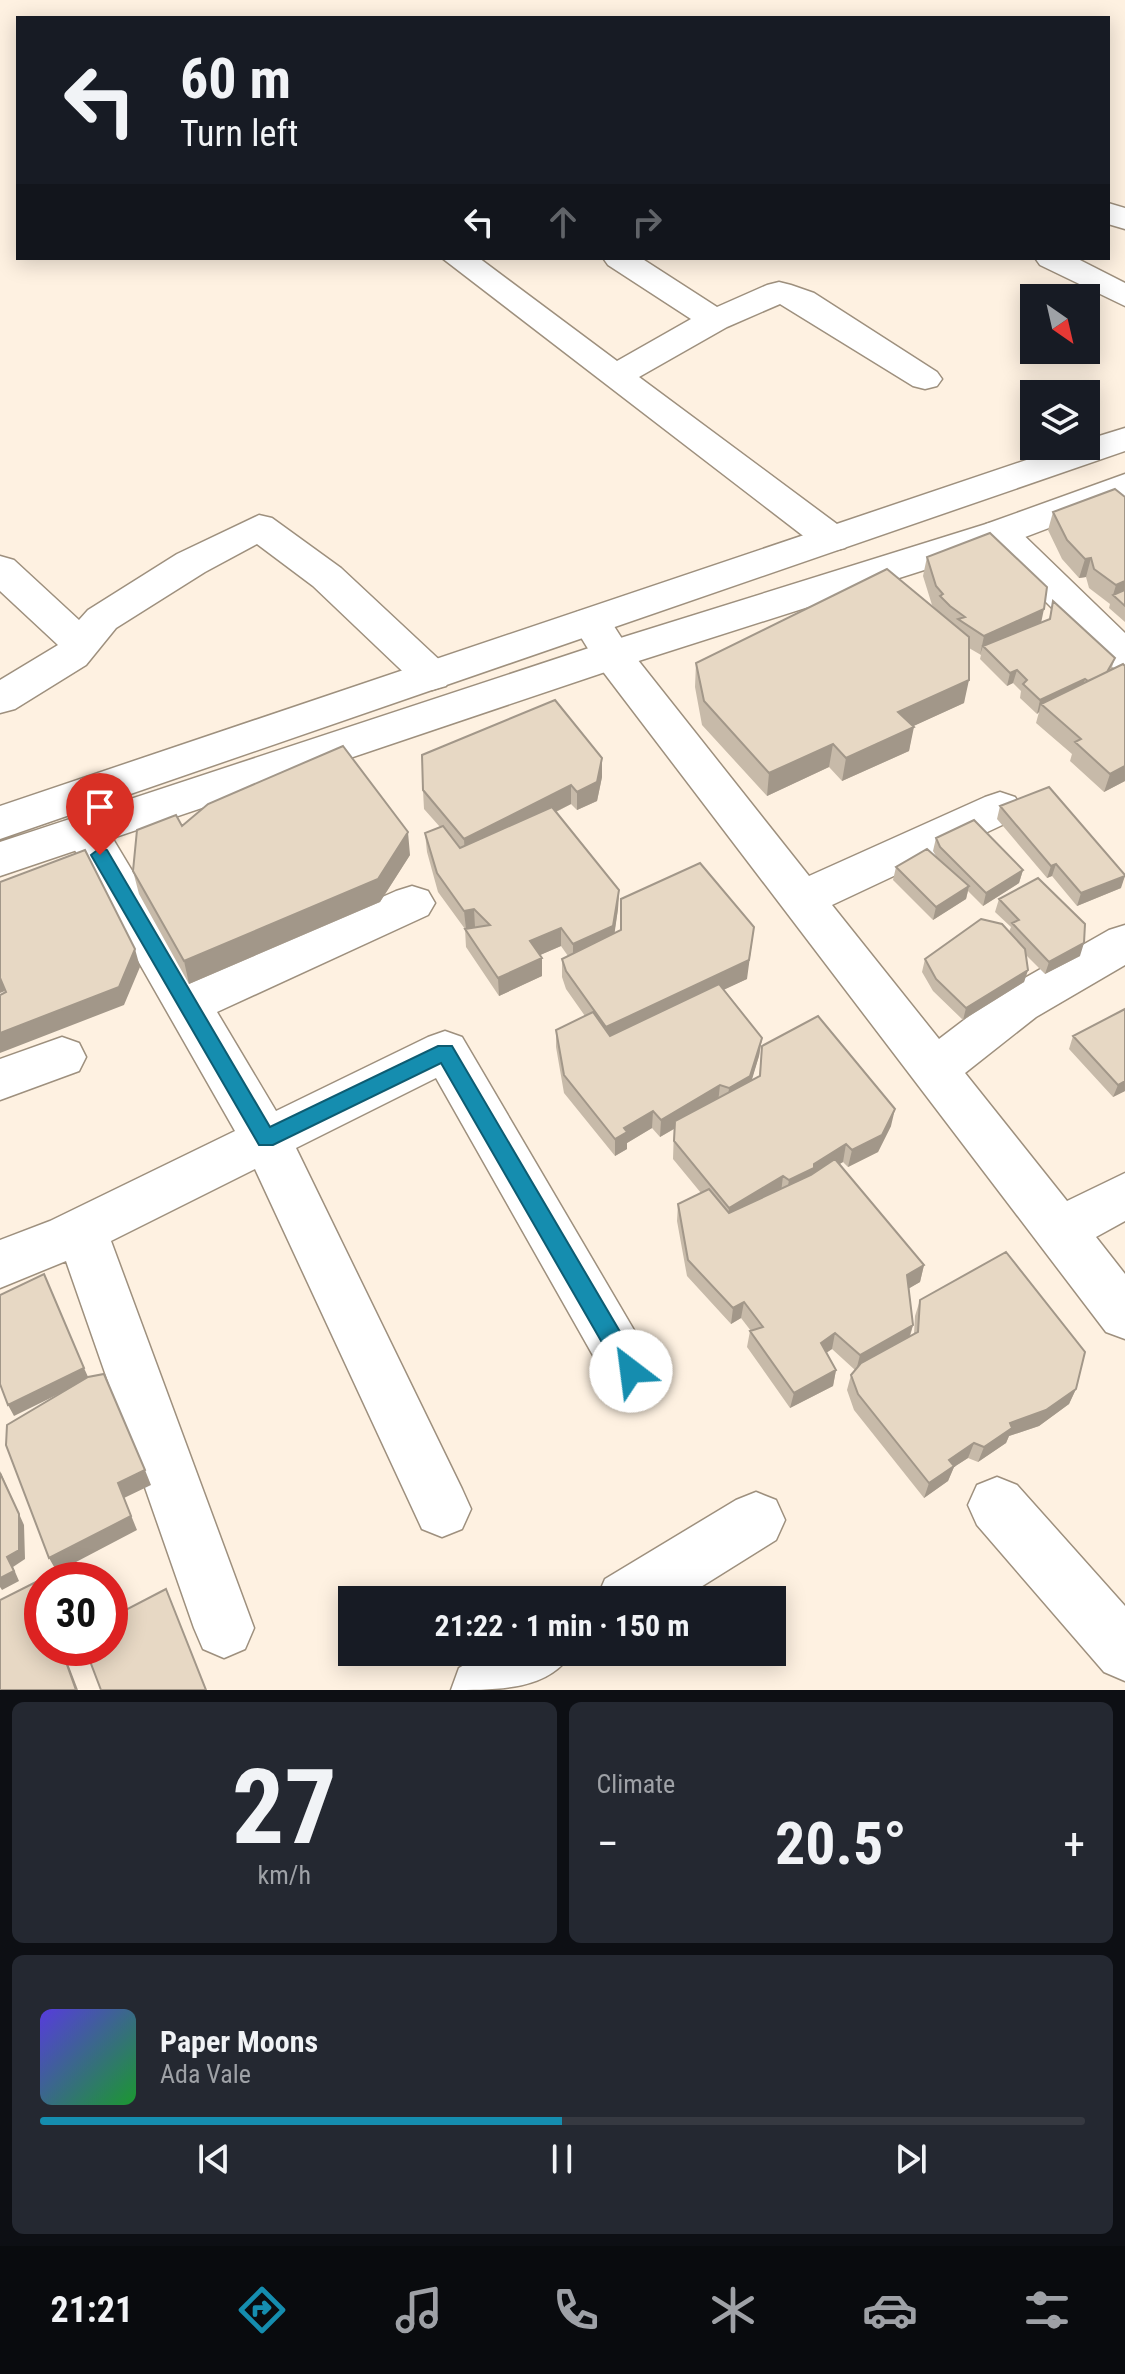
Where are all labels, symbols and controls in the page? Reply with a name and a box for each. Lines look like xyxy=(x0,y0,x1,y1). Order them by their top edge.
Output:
text: 60 m xyxy=(180,46,291,112)
icon: left xyxy=(48,48,152,152)
text: Turn left xyxy=(180,113,298,155)
icon: left xyxy=(457,200,501,244)
icon: ahead xyxy=(541,200,585,244)
icon: right xyxy=(625,200,669,244)
north arrow xyxy=(1020,284,1100,364)
map controls xyxy=(1020,284,1100,460)
button: layers xyxy=(1020,380,1100,460)
pin xyxy=(66,773,134,855)
icon: arrive xyxy=(78,785,122,829)
position arrow xyxy=(589,1329,673,1413)
speed limit sign: 30 xyxy=(24,1562,128,1666)
text: 21:22 · 1 min · 150 m xyxy=(435,1608,689,1643)
text: 27 xyxy=(232,1747,337,1868)
text: Climate xyxy=(597,1769,675,1799)
text: 20.5° xyxy=(775,1808,907,1879)
text: − xyxy=(597,1818,619,1870)
text: + xyxy=(1063,1818,1085,1870)
text: km/h xyxy=(258,1860,311,1890)
text: Paper Moons xyxy=(160,2024,318,2059)
text: Ada Vale xyxy=(160,2059,251,2089)
icon: previous xyxy=(192,2137,236,2181)
icon: pause xyxy=(540,2137,584,2181)
icon: next xyxy=(889,2137,933,2181)
icon: directions xyxy=(234,2282,290,2338)
icon: music xyxy=(391,2282,447,2338)
icon: phone xyxy=(548,2282,604,2338)
icon: climate xyxy=(705,2282,761,2338)
icon: car xyxy=(862,2282,918,2338)
icon: filters xyxy=(1019,2282,1075,2338)
text: 21:21 xyxy=(50,2289,133,2331)

